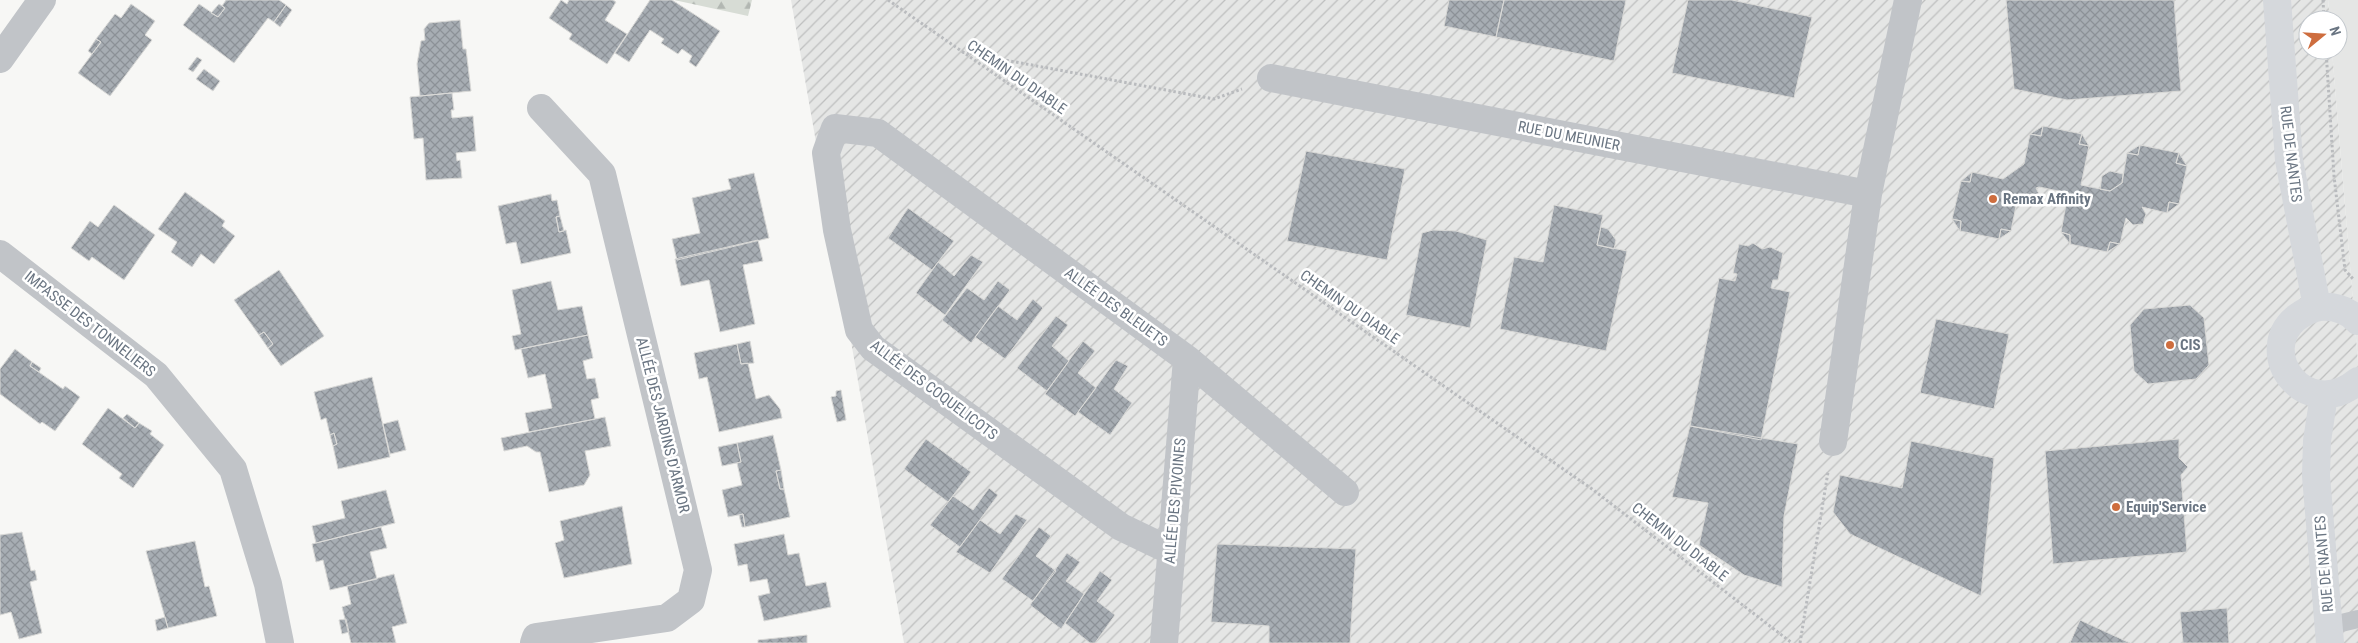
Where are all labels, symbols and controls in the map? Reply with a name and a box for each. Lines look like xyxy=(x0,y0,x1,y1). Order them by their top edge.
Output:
north arrow xyxy=(2298,10,2348,60)
text: N xyxy=(2326,24,2344,38)
street label: CHEMIN DU DIABLE xyxy=(964,36,1070,118)
street label: RUE DE NANTES xyxy=(2276,105,2306,203)
street label: RUE DU MEUNIER xyxy=(1517,117,1621,155)
place label: Remax Affinity xyxy=(2003,190,2091,208)
marker: Remax Affinity xyxy=(1987,193,1999,205)
street label: ALLÉE DES BLEUETS xyxy=(1061,264,1171,350)
street label: CHEMIN DU DIABLE xyxy=(1297,266,1403,348)
street label: IMPASSE DES TONNELIERS xyxy=(21,267,159,381)
street label: ALLÉE DES JARDINS D'ARMOR xyxy=(632,335,694,515)
street label: ALLÉE DES COQUELICOTS xyxy=(867,336,1001,444)
place label: CIS xyxy=(2180,336,2201,354)
marker: CIS xyxy=(2164,339,2176,351)
street label: ALLÉE DES PIVOINES xyxy=(1161,437,1189,565)
place label: Equip'Service xyxy=(2126,498,2206,516)
street label: CHEMIN DU DIABLE xyxy=(1628,499,1732,585)
marker: Equip'Service xyxy=(2110,501,2122,513)
street label: RUE DE NANTES xyxy=(2311,515,2337,613)

